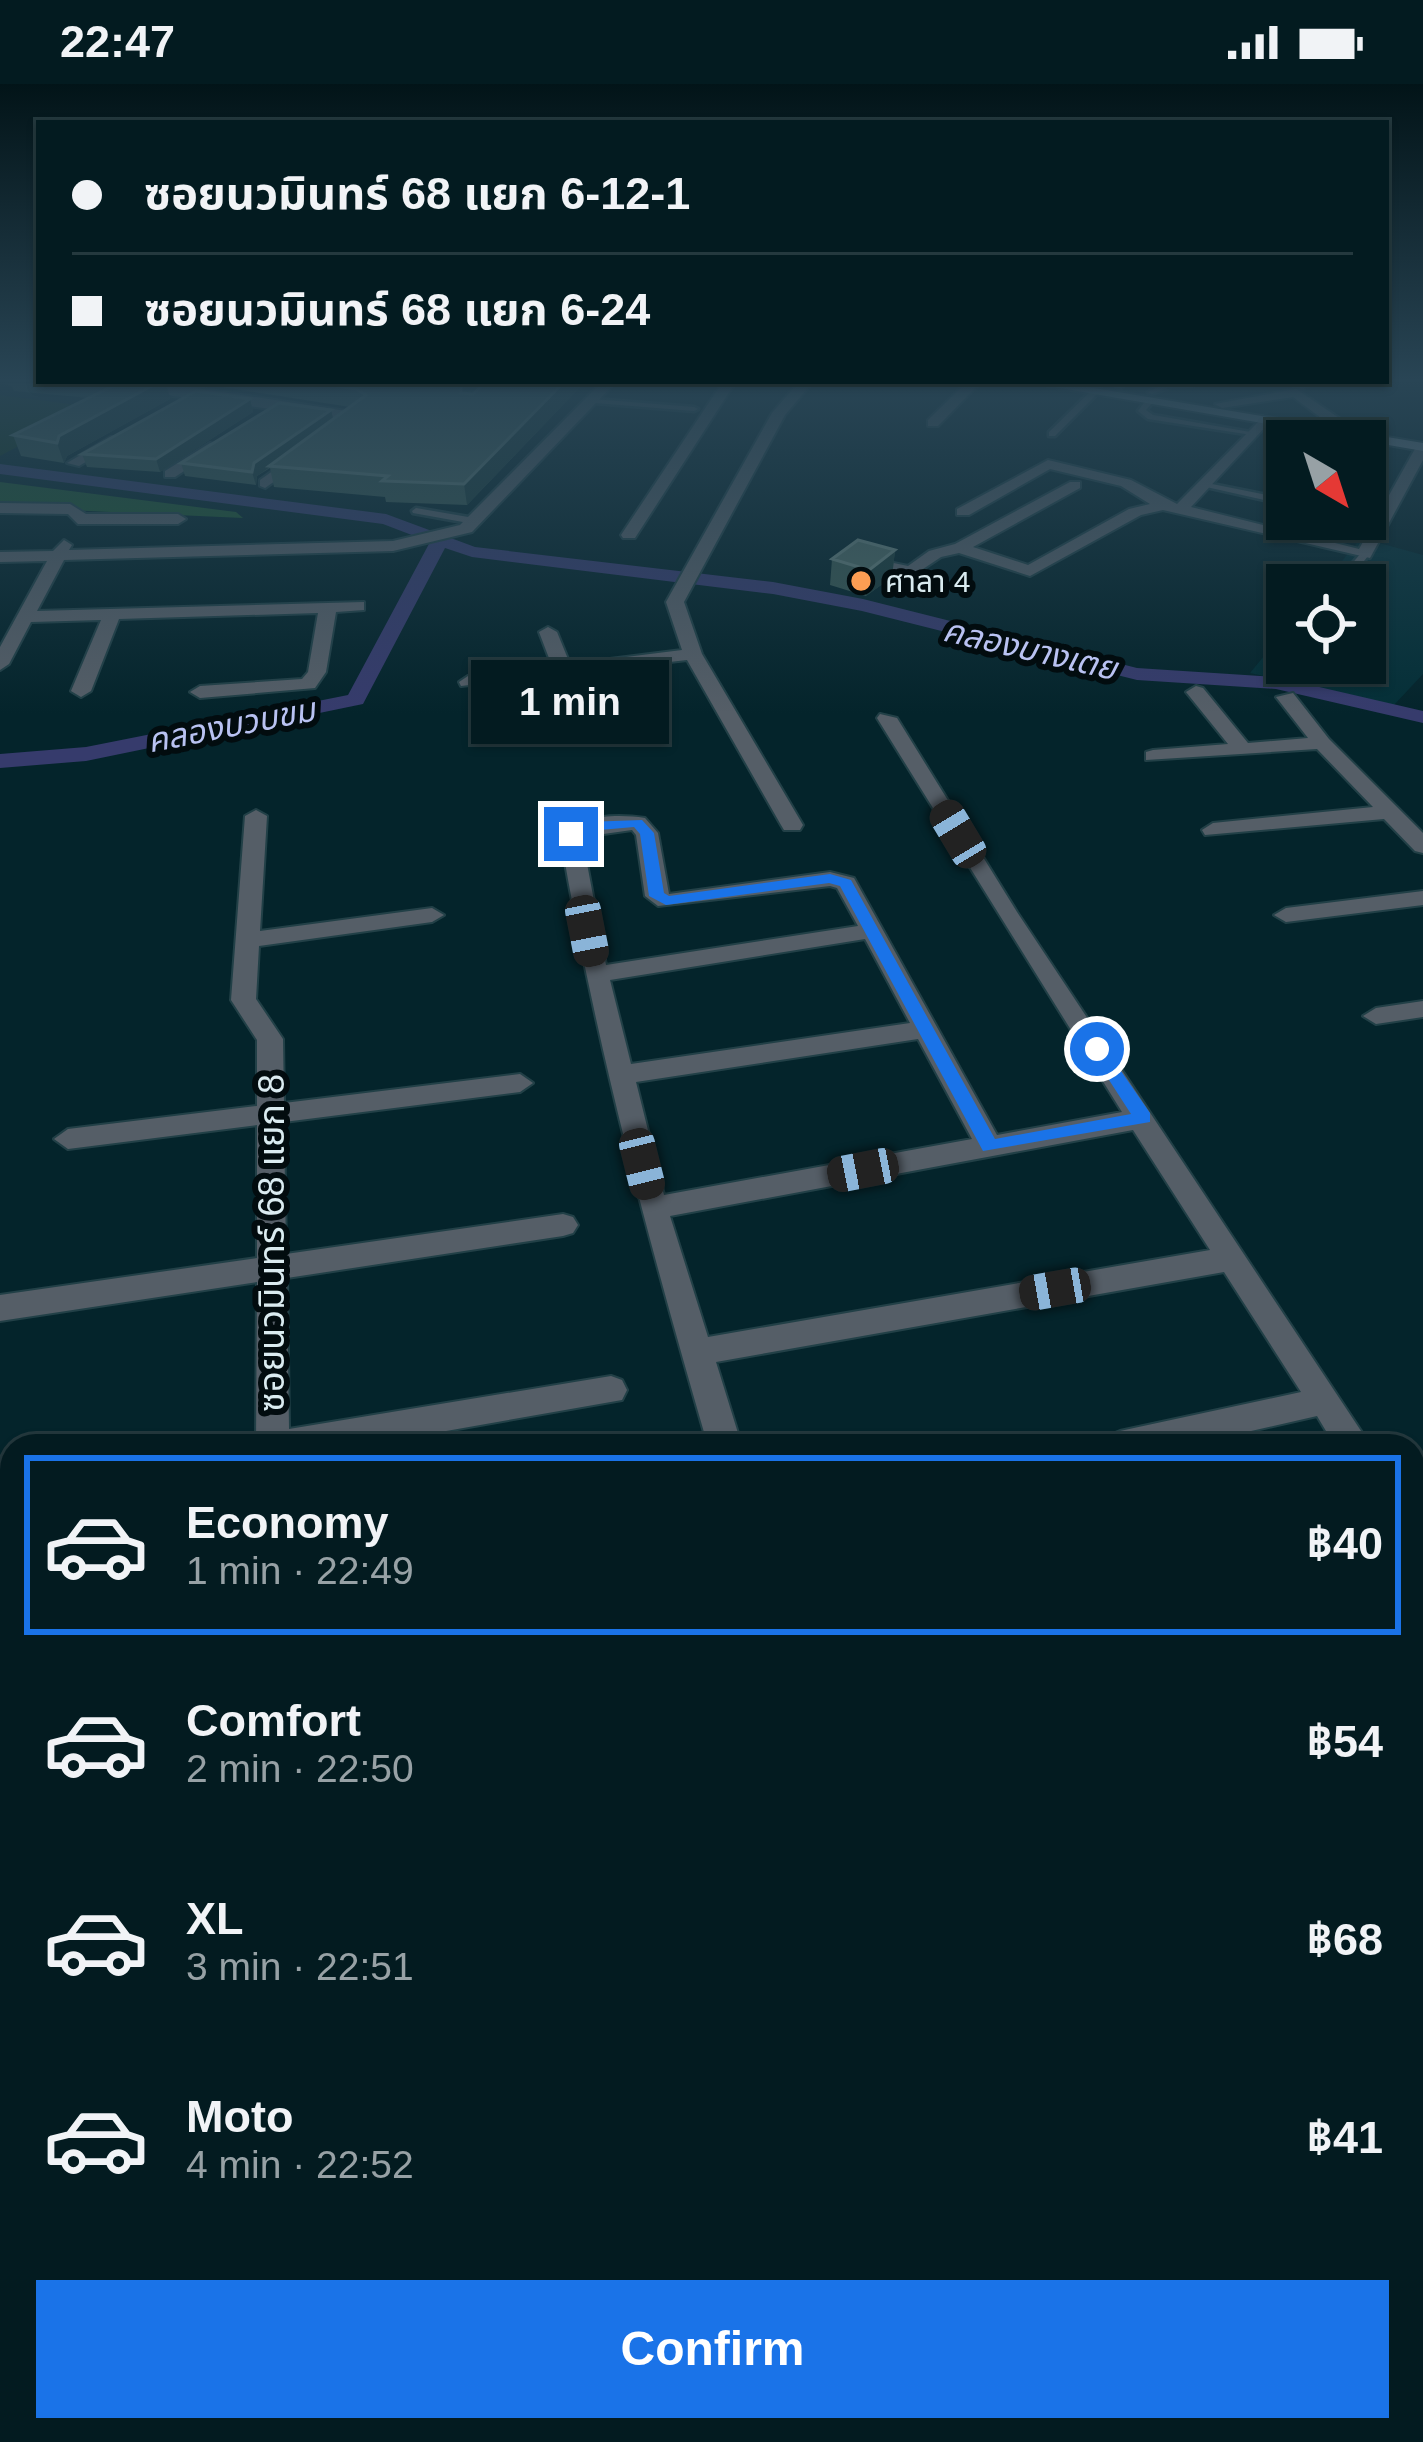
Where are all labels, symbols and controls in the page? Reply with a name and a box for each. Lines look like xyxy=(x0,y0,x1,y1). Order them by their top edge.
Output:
text: 22:47 xyxy=(60,16,175,67)
text: ซอยนวมินทร์ 68 แยก 6-12-1 xyxy=(144,168,690,219)
text: ซอยนวมินทร์ 68 แยก 6-24 xyxy=(144,284,650,335)
north arrow xyxy=(1266,420,1386,540)
map controls xyxy=(1266,420,1386,684)
button: locate xyxy=(1266,564,1386,684)
place label: ศาลา 4 xyxy=(885,565,970,598)
marker: ศาลา 4 xyxy=(848,568,874,594)
water label: คลองบางเตย xyxy=(940,611,1123,687)
callout: 1 min xyxy=(472,660,670,744)
text: 1 min xyxy=(519,680,621,723)
water label: คลองบวบขม xyxy=(144,690,321,759)
car xyxy=(924,794,992,874)
route end xyxy=(544,807,598,861)
car xyxy=(562,892,612,970)
route start xyxy=(1070,1022,1124,1076)
street label: ซอยนวมินทร์ 68 แยก 8 xyxy=(251,1074,292,1412)
car xyxy=(616,1125,668,1203)
car xyxy=(824,1145,902,1195)
car xyxy=(1016,1265,1094,1313)
icon: car xyxy=(42,1491,150,1599)
text: Economy xyxy=(186,1497,389,1548)
text: ฿40 xyxy=(1307,1518,1383,1569)
text: 1 min · 22:49 xyxy=(186,1549,414,1592)
icon: car xyxy=(42,1689,150,1797)
text: Comfort xyxy=(186,1695,361,1746)
text: ฿54 xyxy=(1307,1716,1383,1767)
text: 2 min · 22:50 xyxy=(186,1747,414,1790)
icon: car xyxy=(42,1887,150,1995)
text: XL xyxy=(186,1893,244,1944)
text: ฿68 xyxy=(1307,1914,1383,1965)
text: 3 min · 22:51 xyxy=(186,1945,414,1988)
icon: car xyxy=(42,2085,150,2193)
text: Moto xyxy=(186,2091,293,2142)
text: ฿41 xyxy=(1307,2112,1383,2163)
text: 4 min · 22:52 xyxy=(186,2143,414,2186)
button: Confirm xyxy=(36,2280,1389,2418)

